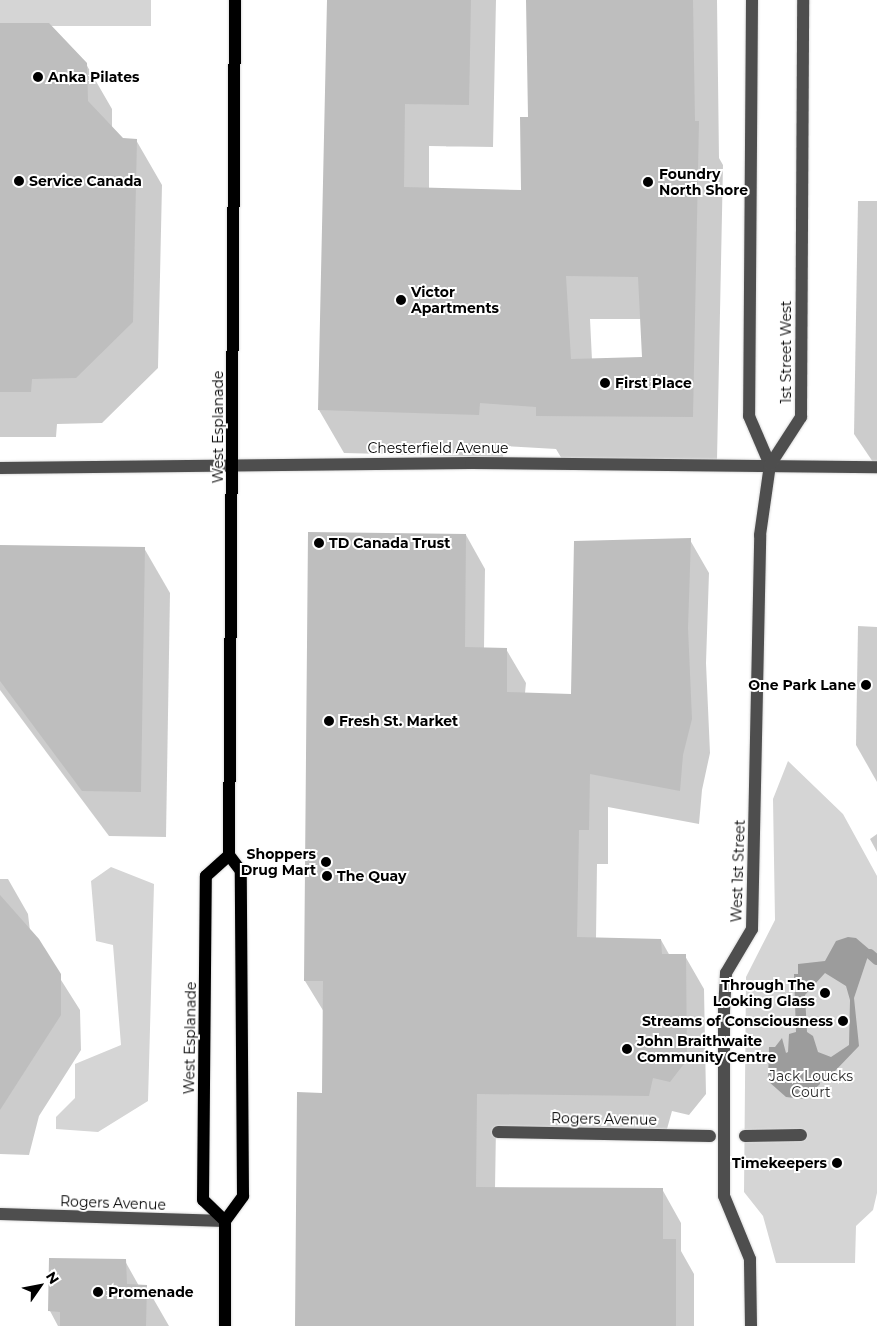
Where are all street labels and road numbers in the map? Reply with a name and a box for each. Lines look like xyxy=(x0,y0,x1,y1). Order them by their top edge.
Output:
street label: 1st Street West xyxy=(778,301,794,403)
street label: West Esplanade xyxy=(210,371,226,483)
street label: Chesterfield Avenue xyxy=(367,440,509,456)
street label: West 1st Street xyxy=(728,819,748,923)
street label: West Esplanade xyxy=(181,982,199,1094)
street label: Rogers Avenue xyxy=(551,1110,657,1128)
street label: Rogers Avenue xyxy=(60,1193,166,1213)

